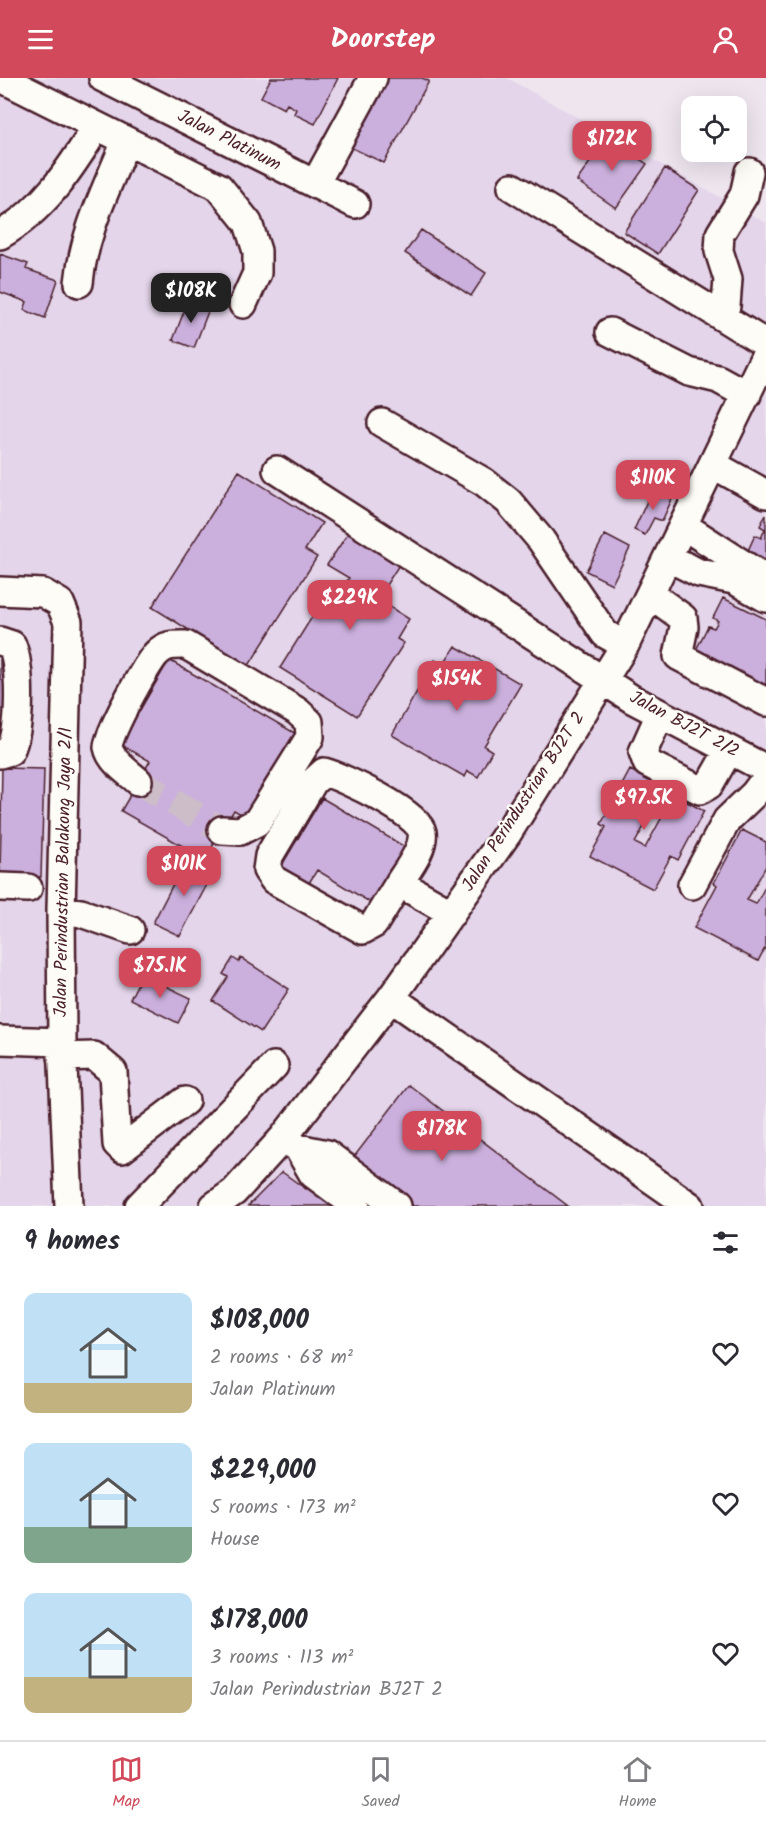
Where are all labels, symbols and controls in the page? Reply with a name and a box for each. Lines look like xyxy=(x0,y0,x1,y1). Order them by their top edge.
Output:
text: Doorstep xyxy=(331,18,435,61)
icon: menu xyxy=(24,23,57,56)
icon: person xyxy=(709,23,742,56)
map controls xyxy=(681,96,747,162)
button: locate xyxy=(681,96,747,162)
street label: Jalan Platinum xyxy=(172,102,286,180)
pin: $172K xyxy=(570,121,654,172)
text: $172K xyxy=(586,124,638,156)
pin: $108K xyxy=(149,273,233,324)
text: $108K xyxy=(165,276,217,308)
pin: $110K xyxy=(611,460,695,511)
text: $110K xyxy=(630,463,676,495)
pin: $229K xyxy=(308,580,392,631)
text: $229K xyxy=(321,583,379,615)
pin: $154K xyxy=(415,661,499,712)
text: $154K xyxy=(432,664,482,696)
street label: Jalan BJ2T 2/2 xyxy=(624,684,744,766)
street label: Jalan Perindustrian BJ2T 2 xyxy=(455,706,593,898)
street label: Jalan Perindustrian Balakong Jaya 2/1 xyxy=(47,727,81,1017)
pin: $97.5K xyxy=(595,780,693,831)
text: $97.5K xyxy=(615,783,673,815)
pin: $101K xyxy=(142,846,226,897)
text: $101K xyxy=(161,849,207,881)
pin: $75.1K xyxy=(111,948,209,999)
text: $75.1K xyxy=(133,951,187,983)
pin: $178K xyxy=(400,1111,484,1162)
text: $178K xyxy=(416,1114,468,1146)
text: 9 homes xyxy=(24,1221,120,1263)
icon: filters xyxy=(709,1226,742,1259)
text: $108,000 xyxy=(210,1300,309,1342)
icon: home xyxy=(72,1317,144,1389)
icon: heart xyxy=(709,1337,742,1370)
text: 2 rooms · 68 m² xyxy=(210,1342,353,1374)
text: Jalan Platinum xyxy=(210,1374,336,1406)
text: $229,000 xyxy=(210,1450,316,1492)
icon: home xyxy=(72,1467,144,1539)
icon: heart xyxy=(709,1487,742,1520)
text: 5 rooms · 173 m² xyxy=(210,1492,356,1524)
text: House xyxy=(210,1524,260,1556)
text: $178,000 xyxy=(210,1600,308,1642)
icon: home xyxy=(72,1617,144,1689)
icon: heart xyxy=(709,1637,742,1670)
text: 3 rooms · 113 m² xyxy=(210,1642,353,1674)
text: Jalan Perindustrian BJ2T 2 xyxy=(210,1674,443,1706)
tab: Map xyxy=(110,1753,143,1814)
tab: Saved xyxy=(362,1753,400,1814)
tab: Home xyxy=(619,1753,656,1814)

